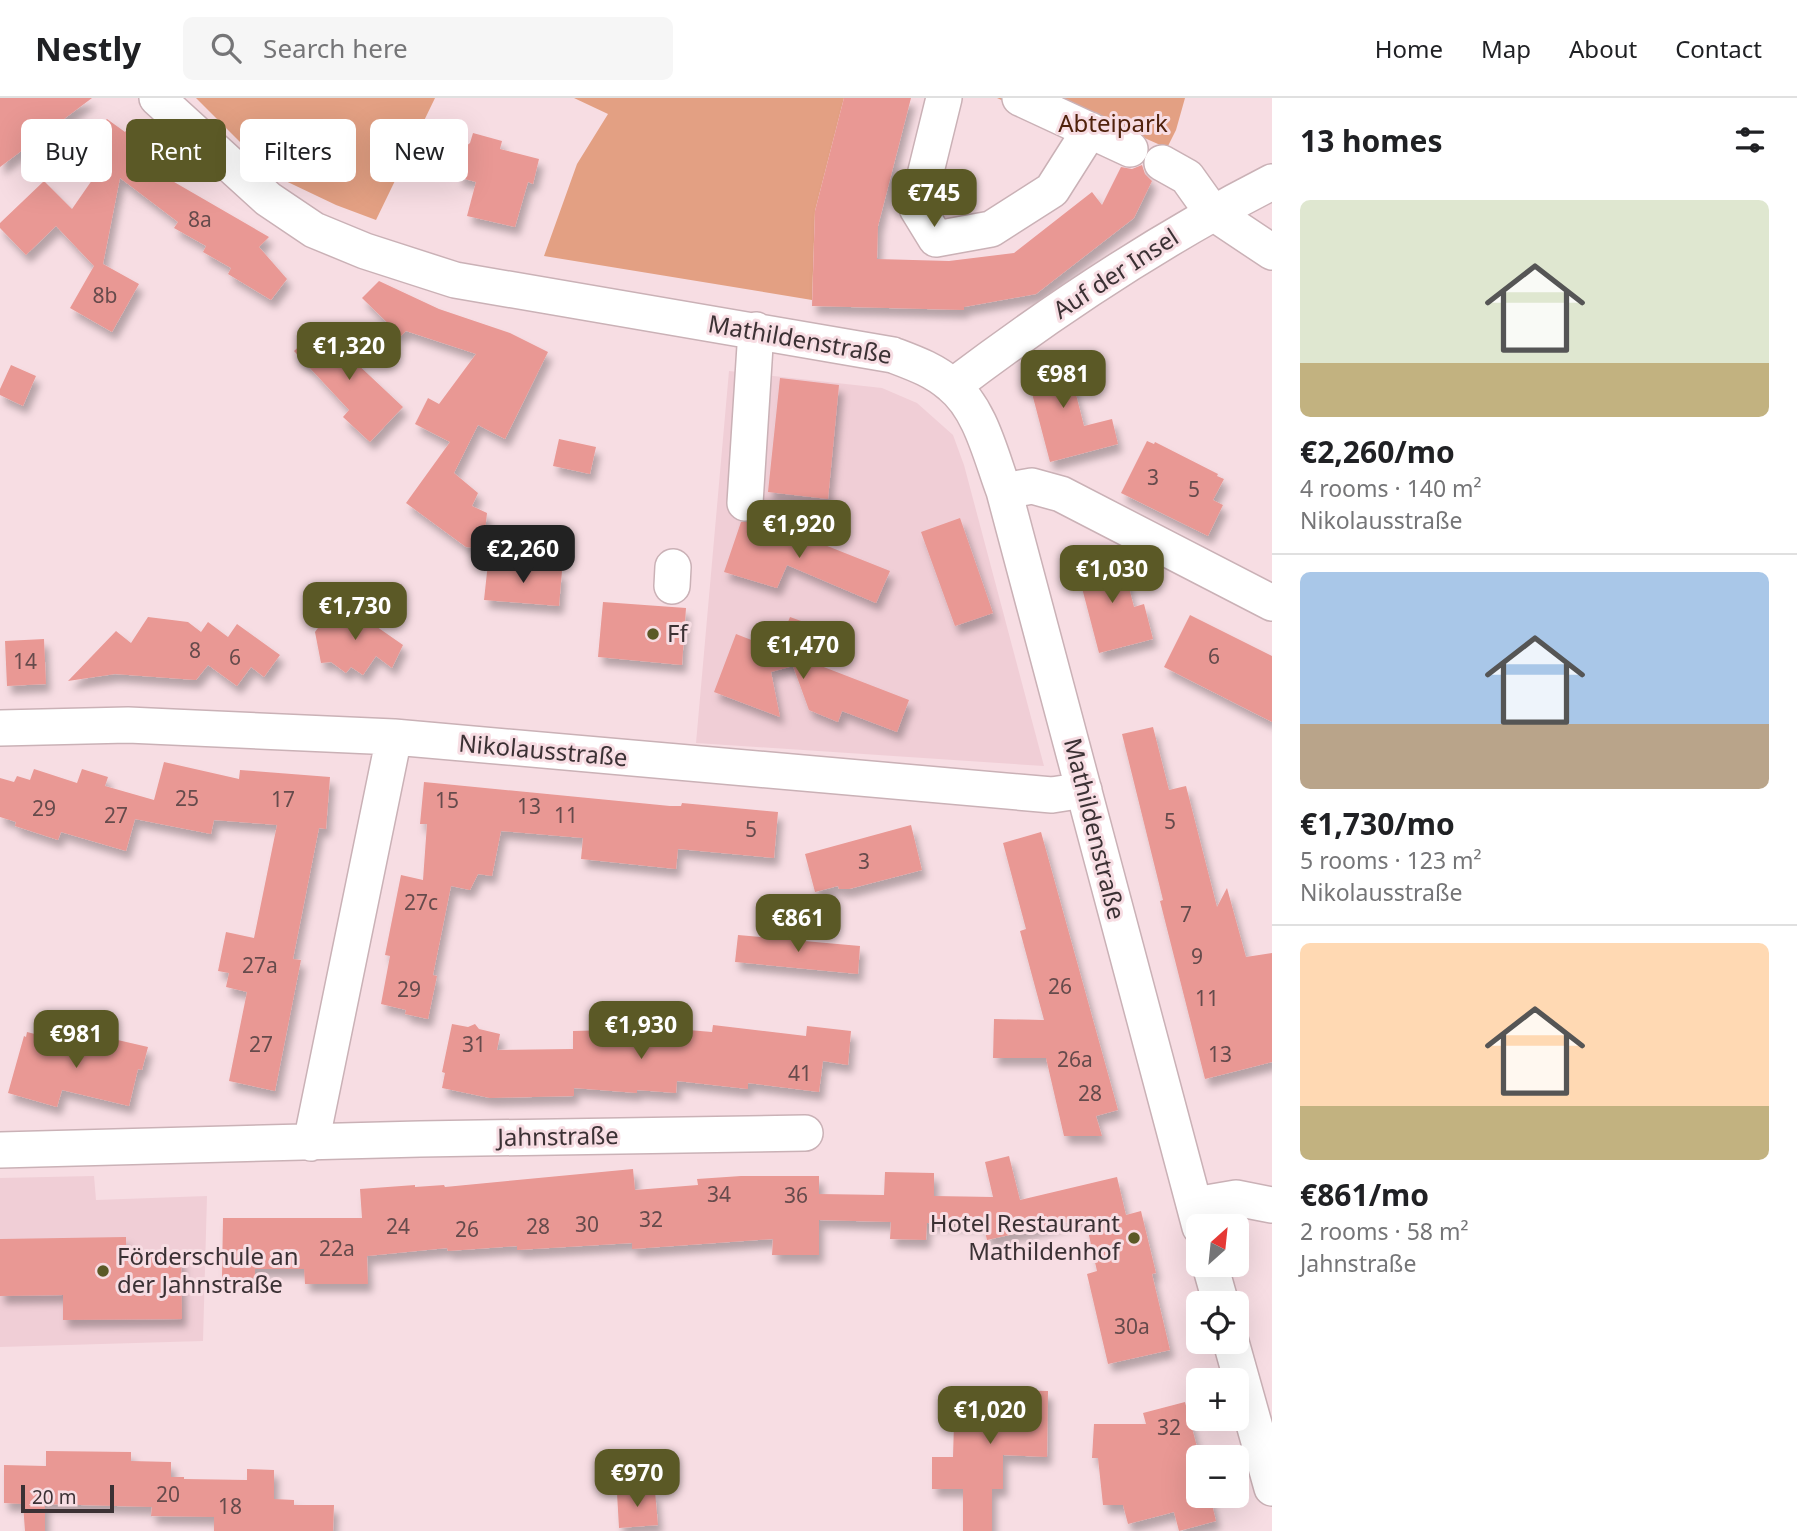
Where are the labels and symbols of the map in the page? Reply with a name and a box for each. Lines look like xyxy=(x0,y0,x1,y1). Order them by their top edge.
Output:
park label: Abteipark xyxy=(1058,106,1168,139)
pin: €745 xyxy=(893,170,975,229)
house number: 8a xyxy=(188,205,212,233)
street label: Auf der Insel xyxy=(1046,220,1184,326)
house number: 8b xyxy=(93,281,117,309)
street label: Mathildenstraße xyxy=(706,306,895,371)
pin: €1,320 xyxy=(292,322,406,382)
pin: €981 xyxy=(1022,350,1104,410)
house number: 3 xyxy=(1147,463,1159,491)
house number: 5 xyxy=(1188,475,1200,503)
pin: €1,920 xyxy=(742,500,856,560)
pin: €2,260 xyxy=(466,526,580,585)
pin: €1,030 xyxy=(1055,546,1169,605)
pin: €1,730 xyxy=(298,582,412,642)
place label: Ff xyxy=(667,616,689,649)
pin: €1,470 xyxy=(746,622,860,681)
marker: Ff xyxy=(645,626,661,642)
house number: 8 xyxy=(189,636,201,664)
house number: 6 xyxy=(1208,642,1220,670)
house number: 6 xyxy=(229,643,241,671)
house number: 14 xyxy=(13,647,37,675)
street label: Nikolausstraße xyxy=(457,726,629,773)
street label: Mathildenstraße xyxy=(1057,734,1134,923)
house number: 25 xyxy=(175,784,199,812)
house number: 17 xyxy=(271,785,295,813)
house number: 15 xyxy=(435,786,459,814)
house number: 13 xyxy=(517,792,541,820)
house number: 29 xyxy=(32,794,56,822)
house number: 27 xyxy=(104,801,128,829)
house number: 11 xyxy=(554,801,578,829)
house number: 5 xyxy=(1164,807,1176,835)
house number: 5 xyxy=(745,815,757,843)
house number: 3 xyxy=(858,847,870,875)
house number: 27c xyxy=(404,888,438,916)
pin: €861 xyxy=(757,894,839,954)
house number: 7 xyxy=(1180,900,1192,928)
house number: 9 xyxy=(1191,942,1203,970)
house number: 27a xyxy=(242,951,278,979)
house number: 26 xyxy=(1048,972,1072,1000)
house number: 29 xyxy=(397,975,421,1003)
house number: 11 xyxy=(1195,984,1219,1012)
pin: €1,930 xyxy=(584,1002,698,1061)
pin: €981 xyxy=(35,1010,117,1070)
house number: 27 xyxy=(249,1030,273,1058)
house number: 31 xyxy=(462,1030,486,1058)
house number: 13 xyxy=(1208,1040,1232,1068)
house number: 26a xyxy=(1057,1045,1093,1073)
house number: 41 xyxy=(788,1059,812,1087)
house number: 28 xyxy=(1078,1079,1102,1107)
street label: Jahnstraße xyxy=(495,1118,619,1153)
house number: 34 xyxy=(707,1180,731,1208)
house number: 36 xyxy=(784,1181,808,1209)
house number: 32 xyxy=(639,1205,663,1233)
place label: Hotel Restaurant Mathildenhof xyxy=(930,1206,1122,1267)
house number: 30 xyxy=(575,1210,599,1238)
house number: 24 xyxy=(386,1212,410,1240)
house number: 28 xyxy=(526,1212,550,1240)
north arrow xyxy=(1186,1214,1250,1278)
house number: 26 xyxy=(455,1215,479,1243)
marker: Hotel Restaurant Mathildenhof xyxy=(1126,1230,1142,1246)
house number: 22a xyxy=(319,1234,355,1262)
place label: Förderschule an der Jahnstraße xyxy=(117,1239,299,1300)
marker: Förderschule an der Jahnstraße xyxy=(95,1263,111,1279)
house number: 30a xyxy=(1114,1312,1150,1340)
pin: €1,020 xyxy=(933,1386,1047,1446)
house number: 32 xyxy=(1157,1413,1181,1441)
pin: €970 xyxy=(596,1450,678,1509)
house number: 20 xyxy=(156,1480,180,1508)
scale bar xyxy=(21,1482,114,1514)
house number: 18 xyxy=(218,1492,242,1520)

